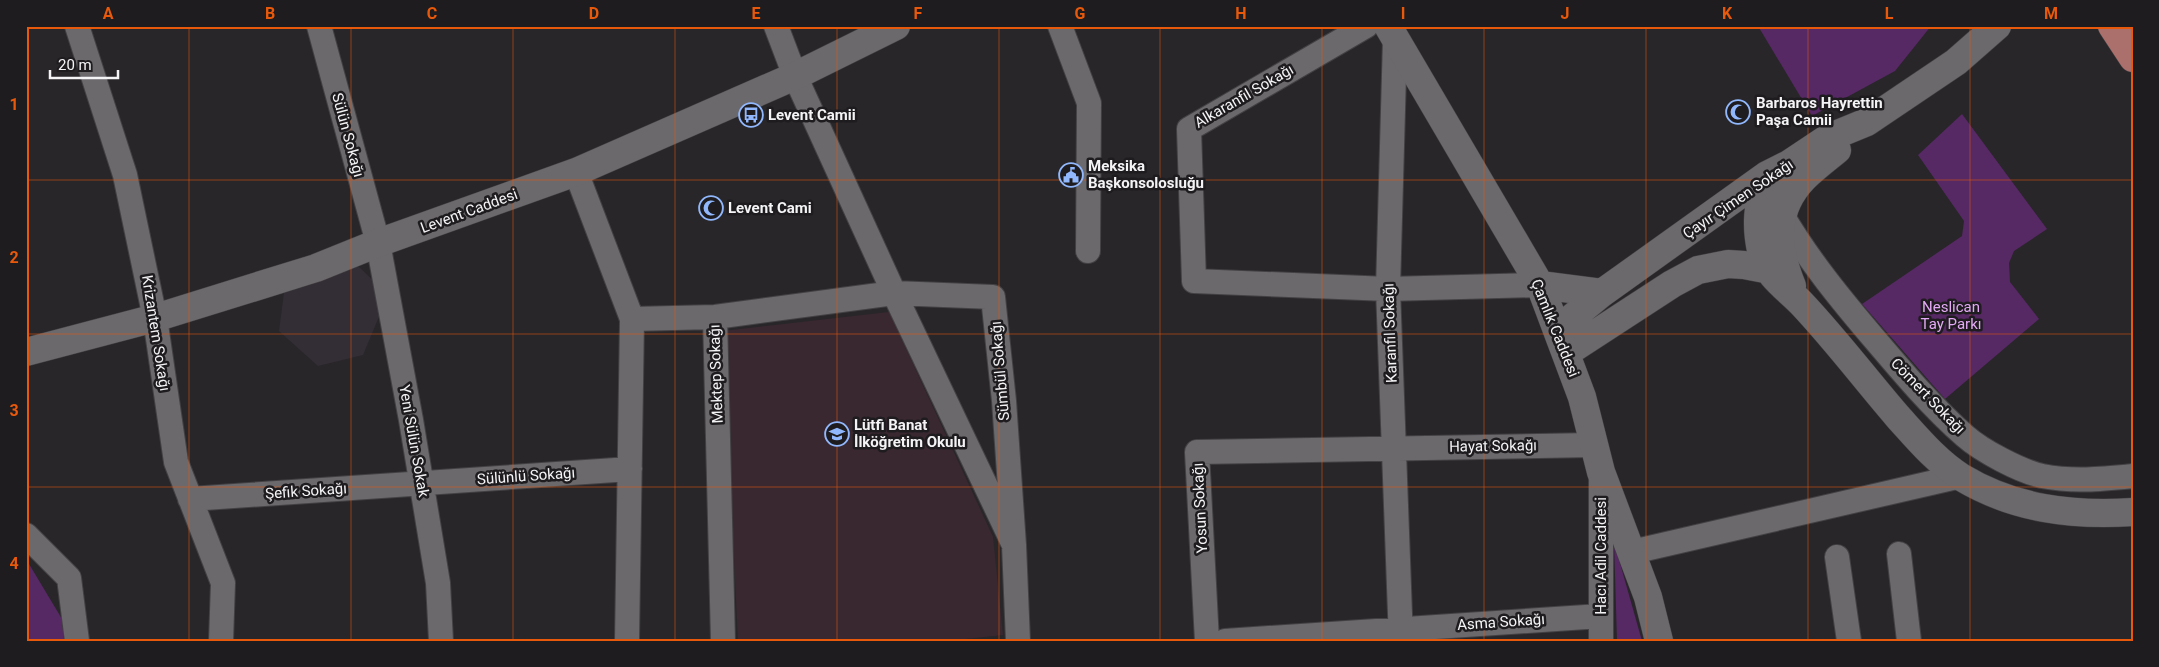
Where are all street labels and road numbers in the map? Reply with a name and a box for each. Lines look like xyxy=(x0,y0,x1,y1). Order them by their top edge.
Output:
street label: Alkaranfil Sokağı xyxy=(1191,60,1297,132)
street label: Sülün Sokağı xyxy=(328,91,368,179)
street label: Çayır Çimen Sokağı xyxy=(1679,155,1797,243)
street label: Levent Caddesi xyxy=(418,185,520,237)
street label: Krizantem Sokağı xyxy=(138,274,174,392)
street label: Çamlık Caddesi xyxy=(1527,276,1583,380)
street label: Karanfil Sokağı xyxy=(1379,283,1401,383)
street label: Sümbül Sokağı xyxy=(987,321,1013,421)
street label: Mektep Sokağı xyxy=(705,324,727,424)
street label: Cömert Sokağı xyxy=(1887,354,1969,438)
street label: Yeni Sülün Sokak xyxy=(395,383,433,499)
street label: Hayat Sokağı xyxy=(1449,436,1537,456)
street label: Yosun Sokağı xyxy=(1189,462,1211,554)
street label: Sülünlü Sokağı xyxy=(476,464,576,488)
street label: Şefik Sokağı xyxy=(265,479,347,503)
street label: Hacı Adil Caddesi xyxy=(1592,497,1610,615)
street label: Asma Sokağı xyxy=(1457,610,1545,634)

